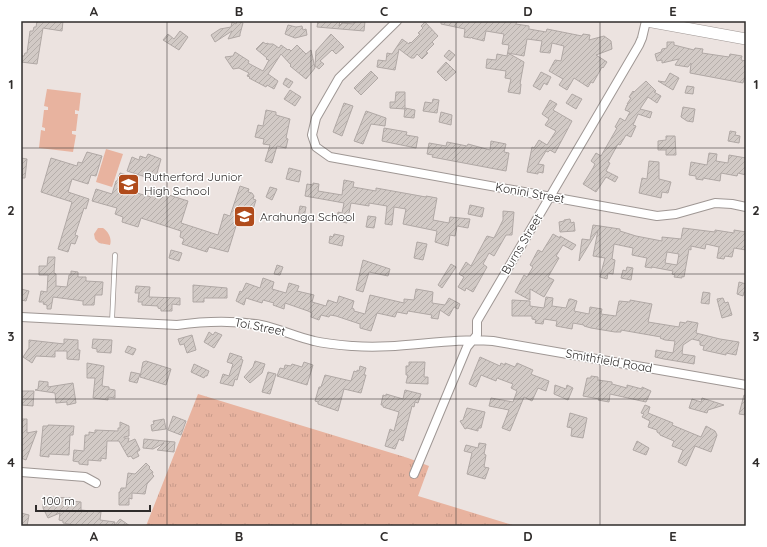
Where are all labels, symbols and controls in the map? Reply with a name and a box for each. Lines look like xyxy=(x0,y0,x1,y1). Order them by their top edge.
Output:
text: A xyxy=(90,3,99,19)
text: B xyxy=(235,3,243,19)
text: C xyxy=(380,3,388,19)
text: D xyxy=(523,3,533,19)
text: E xyxy=(669,3,677,19)
text: 1 xyxy=(8,76,14,92)
text: 1 xyxy=(753,76,759,92)
place label: Rutherford Junior High School xyxy=(144,169,242,198)
school or university icon: Rutherford Junior High School xyxy=(115,171,141,197)
street label: Konini Street xyxy=(494,179,566,206)
text: 2 xyxy=(7,202,15,218)
text: 2 xyxy=(752,202,760,218)
school or university icon: Arahunga School xyxy=(232,204,258,230)
place label: Arahunga School xyxy=(260,209,355,224)
street label: Burns Street xyxy=(498,211,545,277)
street label: Toi Street xyxy=(233,314,287,339)
text: 3 xyxy=(8,328,15,344)
text: 3 xyxy=(753,328,760,344)
street label: Smithfield Road xyxy=(565,346,654,376)
text: 4 xyxy=(7,454,15,470)
text: 4 xyxy=(752,454,760,470)
scale bar xyxy=(36,487,150,513)
text: 100 m xyxy=(42,493,75,508)
text: A xyxy=(90,528,99,544)
text: B xyxy=(235,528,243,544)
text: C xyxy=(380,528,388,544)
text: D xyxy=(523,528,533,544)
text: E xyxy=(669,528,677,544)

